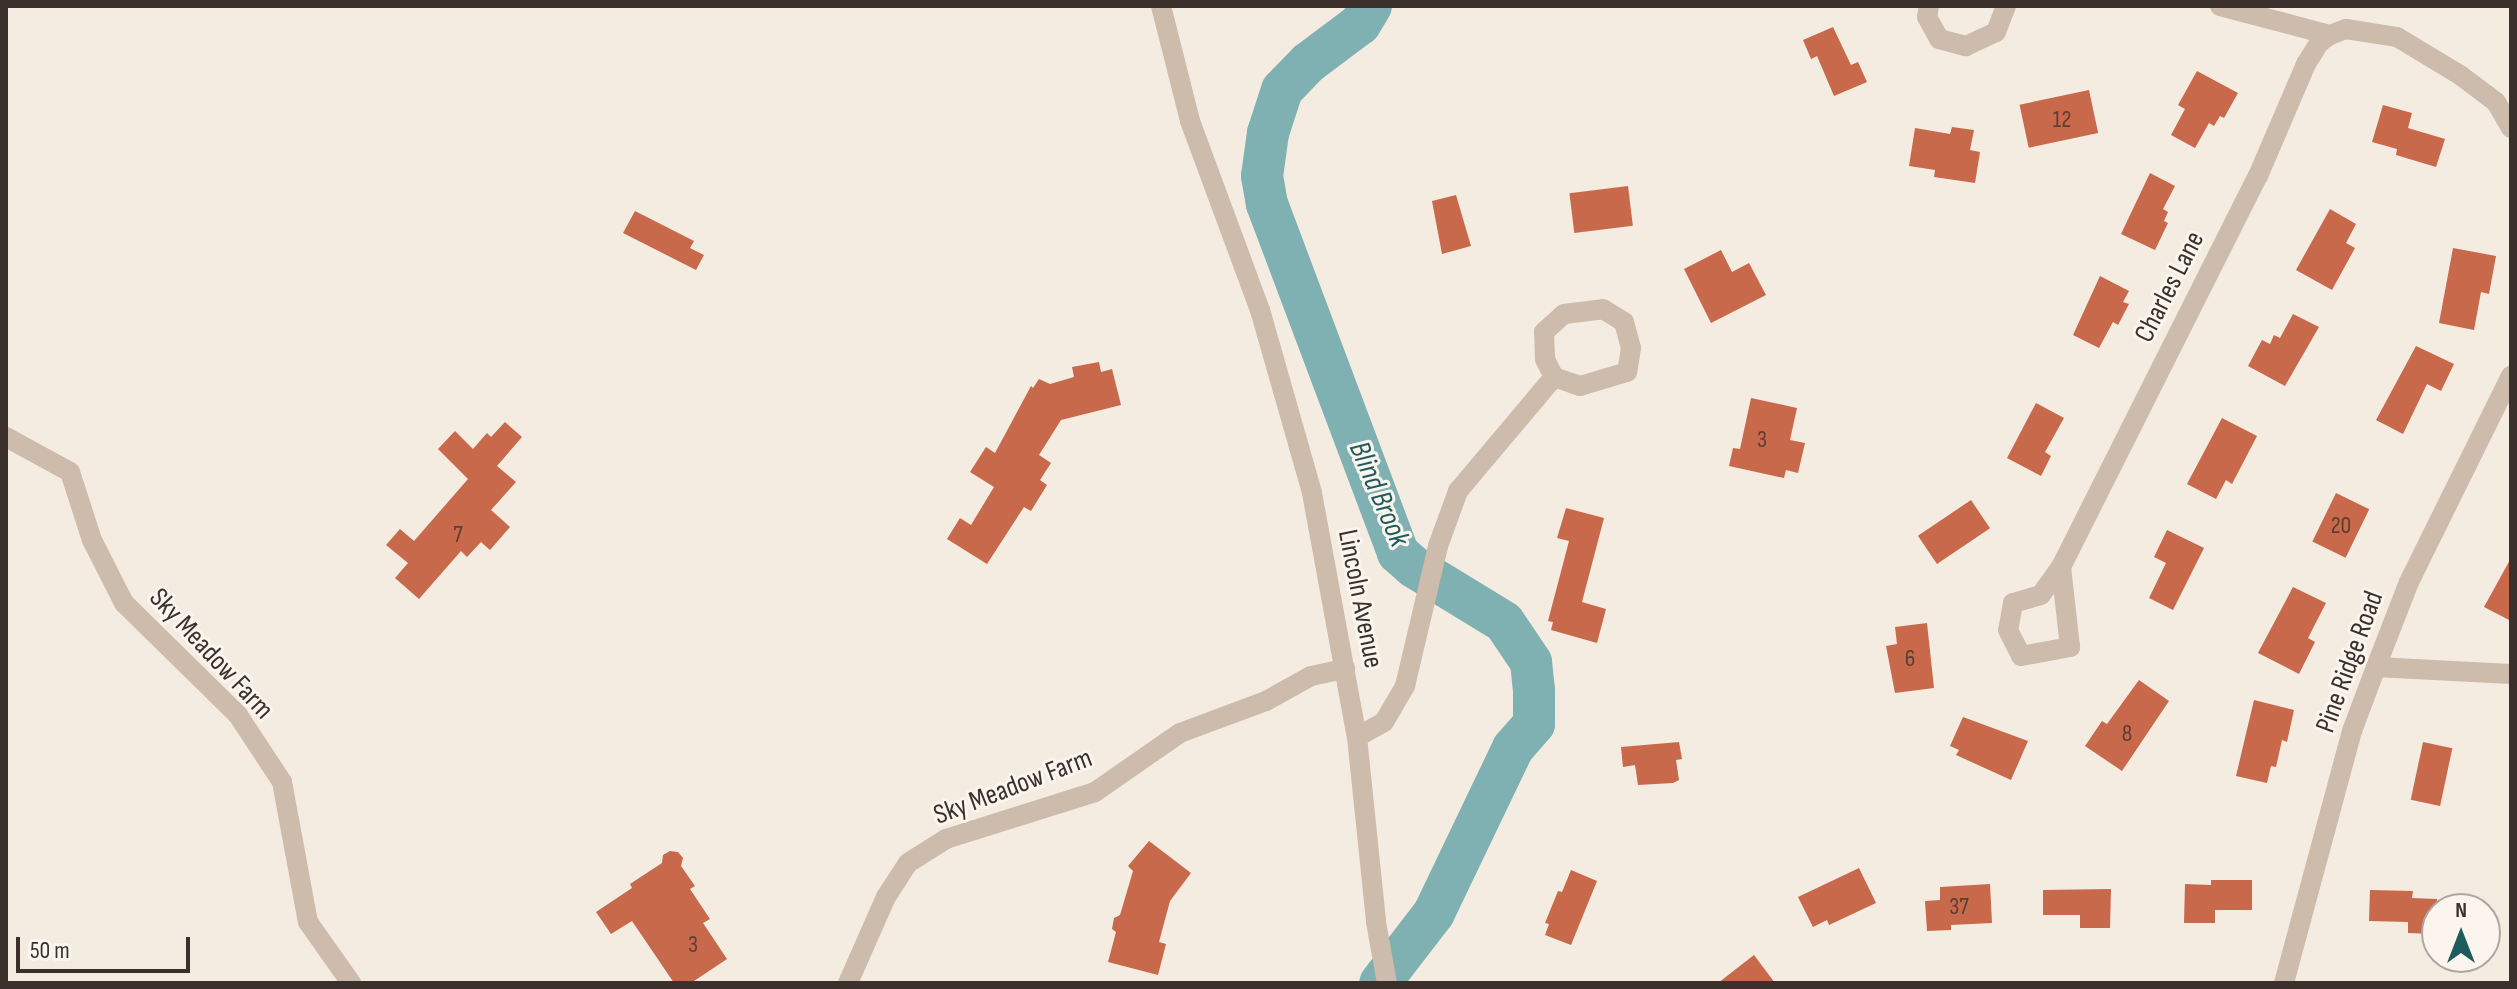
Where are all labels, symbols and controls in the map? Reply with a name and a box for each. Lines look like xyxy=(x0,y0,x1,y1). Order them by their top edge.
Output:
house number: 12 xyxy=(2053,106,2071,134)
street label: Charles Lane xyxy=(2128,226,2212,348)
house number: 3 xyxy=(1757,426,1767,454)
water label: Blind Brook xyxy=(1341,436,1417,552)
house number: 20 xyxy=(2331,512,2351,540)
house number: 7 xyxy=(453,521,463,549)
street label: Lincoln Avenue xyxy=(1330,527,1390,671)
street label: Sky Meadow Farm xyxy=(142,582,280,726)
street label: Pine Ridge Road xyxy=(2309,587,2391,737)
house number: 6 xyxy=(1905,645,1915,673)
house number: 8 xyxy=(2122,720,2132,748)
street label: Sky Meadow Farm xyxy=(929,741,1097,833)
house number: 37 xyxy=(1949,893,1969,921)
north arrow xyxy=(2421,893,2501,973)
text: N xyxy=(2455,897,2467,924)
scale bar xyxy=(20,921,194,971)
house number: 3 xyxy=(688,931,698,959)
text: 50 m xyxy=(30,936,70,965)

